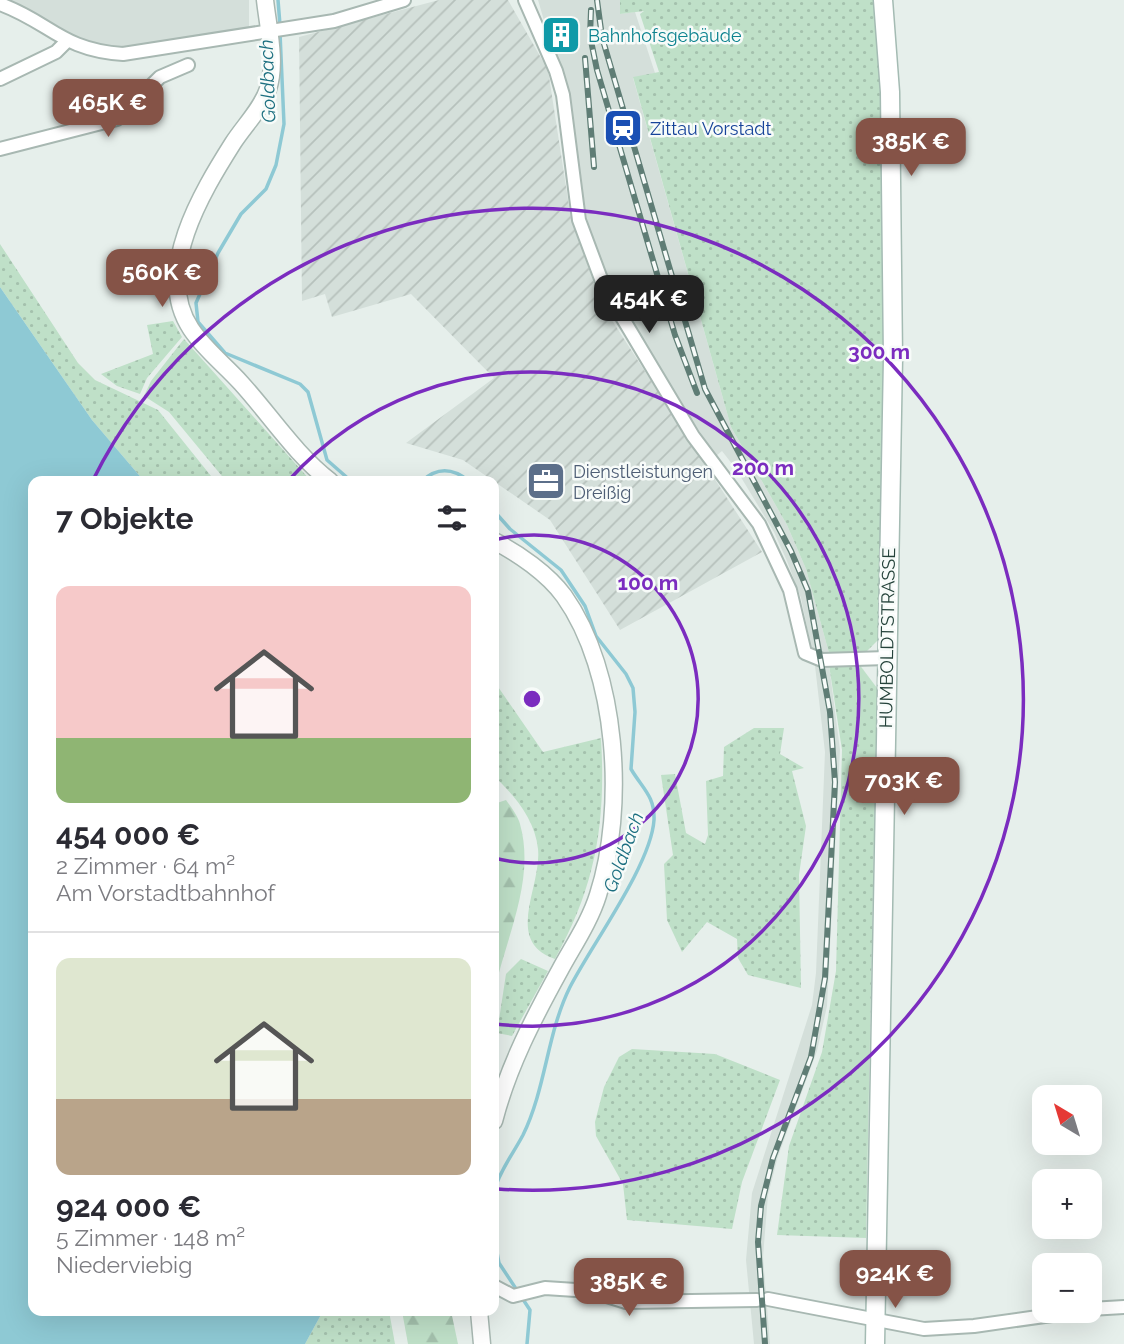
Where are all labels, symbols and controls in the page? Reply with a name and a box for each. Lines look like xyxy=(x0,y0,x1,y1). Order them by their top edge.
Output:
building icon: Bahnhofsgebäude xyxy=(540,14,582,56)
place label: Bahnhofsgebäude xyxy=(588,25,742,46)
water label: Goldbach xyxy=(255,39,279,123)
pin: 465K € xyxy=(51,80,165,139)
text: 465K € xyxy=(69,88,147,115)
station icon: Zittau Vorstadt xyxy=(602,107,644,149)
place label: Zittau Vorstadt xyxy=(650,118,772,139)
pin: 385K € xyxy=(854,118,968,178)
text: 385K € xyxy=(872,127,950,154)
pin: 560K € xyxy=(105,250,219,309)
text: 560K € xyxy=(122,258,202,285)
pin: 454K € xyxy=(592,276,706,335)
text: 454K € xyxy=(610,284,688,311)
text: 300 m xyxy=(848,339,910,364)
text: 200 m xyxy=(732,455,794,480)
office icon: Dienstleistungen Dreißig xyxy=(525,460,567,502)
place label: Dienstleistungen Dreißig xyxy=(573,461,713,503)
icon: filters xyxy=(433,499,471,537)
text: 7 Objekte xyxy=(56,501,194,536)
street label: HUMBOLDTSTRASSE xyxy=(875,548,899,728)
text: 100 m xyxy=(618,570,678,595)
icon: home xyxy=(201,631,327,757)
centre of rings xyxy=(520,687,544,711)
pin: 703K € xyxy=(847,758,961,817)
text: 703K € xyxy=(865,766,943,793)
water label: Goldbach xyxy=(598,809,648,895)
text: 454 000 € xyxy=(56,817,200,852)
text: 2 Zimmer · 64 m² xyxy=(56,852,235,879)
text: Am Vorstadtbahnhof xyxy=(56,879,275,906)
icon: home xyxy=(201,1003,327,1129)
north arrow xyxy=(1032,1085,1102,1155)
map controls xyxy=(1032,1085,1102,1323)
button: + xyxy=(1032,1169,1102,1239)
text: 924 000 € xyxy=(56,1189,201,1224)
text: 5 Zimmer · 148 m² xyxy=(56,1224,245,1251)
pin: 924K € xyxy=(838,1250,952,1310)
text: Niederviebig xyxy=(56,1251,192,1278)
button: − xyxy=(1032,1253,1102,1323)
pin: 385K € xyxy=(572,1258,686,1318)
text: 924K € xyxy=(856,1259,934,1286)
text: 385K € xyxy=(590,1267,668,1294)

